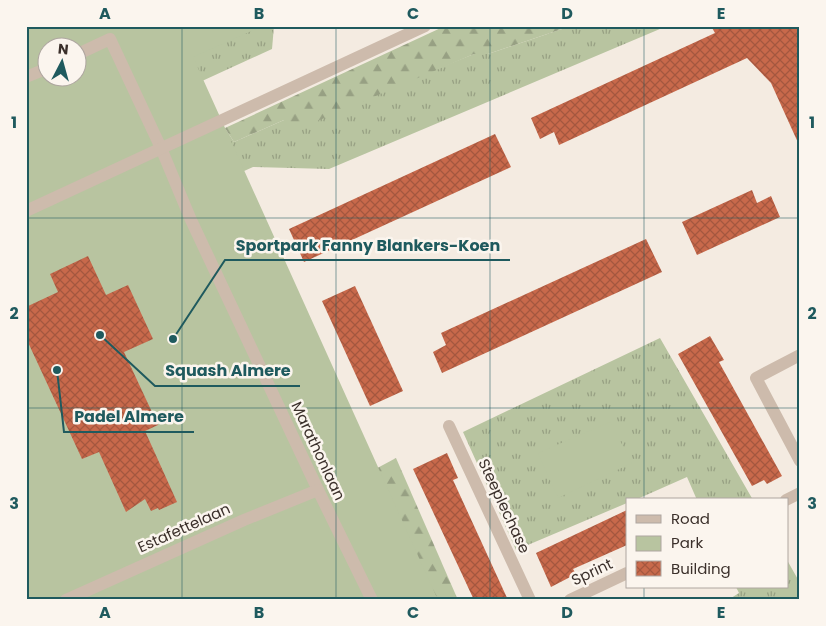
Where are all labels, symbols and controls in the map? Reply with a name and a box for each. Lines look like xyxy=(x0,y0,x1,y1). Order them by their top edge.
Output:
text: A xyxy=(99,2,111,25)
text: B xyxy=(254,2,264,25)
text: C xyxy=(407,2,419,25)
text: D xyxy=(561,2,573,25)
text: E xyxy=(717,2,725,25)
north arrow xyxy=(38,38,88,88)
text: N xyxy=(57,39,70,60)
text: 1 xyxy=(11,111,17,134)
text: 1 xyxy=(809,111,815,134)
callout: Sportpark Fanny Blankers-Koen xyxy=(225,229,510,260)
text: Sportpark Fanny Blankers-Koen xyxy=(236,234,500,257)
text: 2 xyxy=(9,302,19,325)
text: 2 xyxy=(807,302,817,325)
callout: Squash Almere xyxy=(155,355,300,386)
text: Squash Almere xyxy=(165,359,291,382)
street label: Marathonlaan xyxy=(286,398,351,504)
callout: Padel Almere xyxy=(64,401,194,432)
text: Padel Almere xyxy=(74,405,184,428)
street label: Steeplechase xyxy=(473,455,536,556)
text: 3 xyxy=(9,492,19,515)
text: 3 xyxy=(807,492,817,515)
street label: Estafettelaan xyxy=(134,498,233,557)
legend xyxy=(626,498,788,588)
text: Road xyxy=(671,508,710,529)
text: Park xyxy=(671,532,703,553)
street label: Sprint xyxy=(568,553,616,590)
text: Building xyxy=(671,558,731,579)
text: A xyxy=(99,601,111,624)
text: B xyxy=(254,601,264,624)
text: C xyxy=(407,601,419,624)
text: D xyxy=(561,601,573,624)
text: E xyxy=(717,601,725,624)

